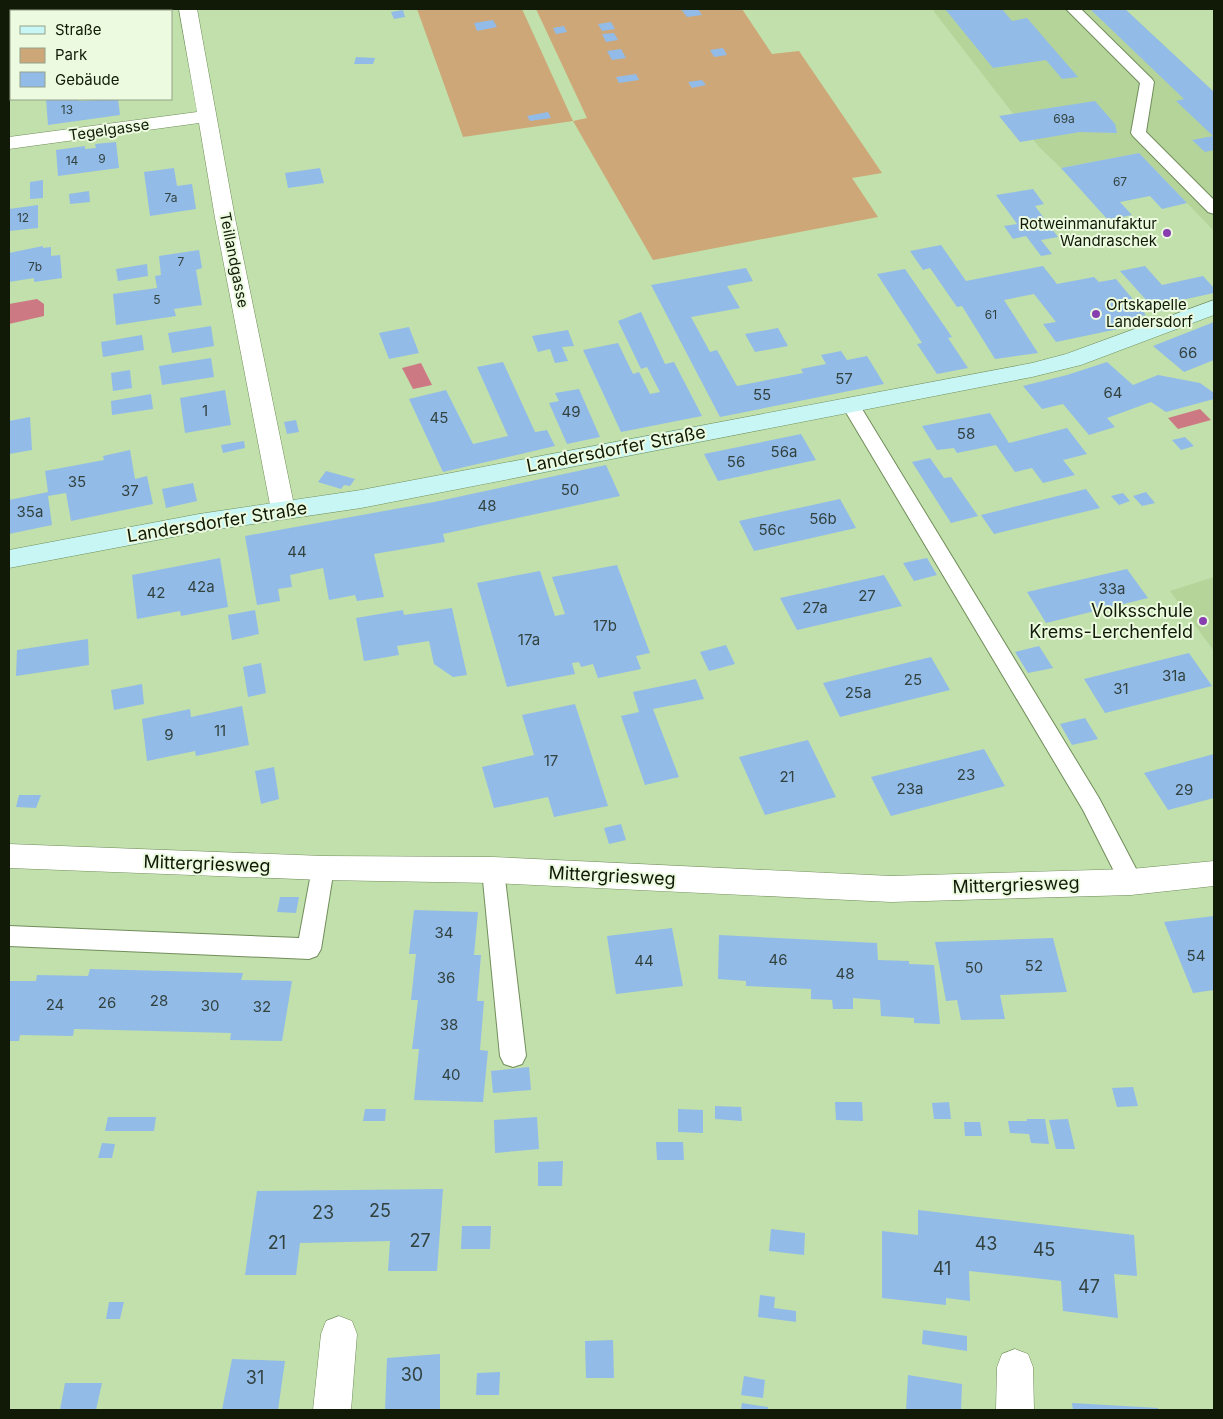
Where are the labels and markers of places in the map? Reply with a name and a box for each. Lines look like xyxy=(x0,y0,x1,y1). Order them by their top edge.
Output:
place label: Rotweinmanufaktur Wandraschek xyxy=(1020,214,1158,250)
marker: Rotweinmanufaktur Wandraschek xyxy=(1161,227,1173,239)
place label: Ortskapelle Landersdorf xyxy=(1106,295,1193,331)
marker: Ortskapelle Landersdorf xyxy=(1090,308,1102,320)
place label: Volksschule Krems-Lerchenfeld xyxy=(1029,600,1193,642)
marker: Volksschule Krems-Lerchenfeld xyxy=(1197,615,1209,627)

